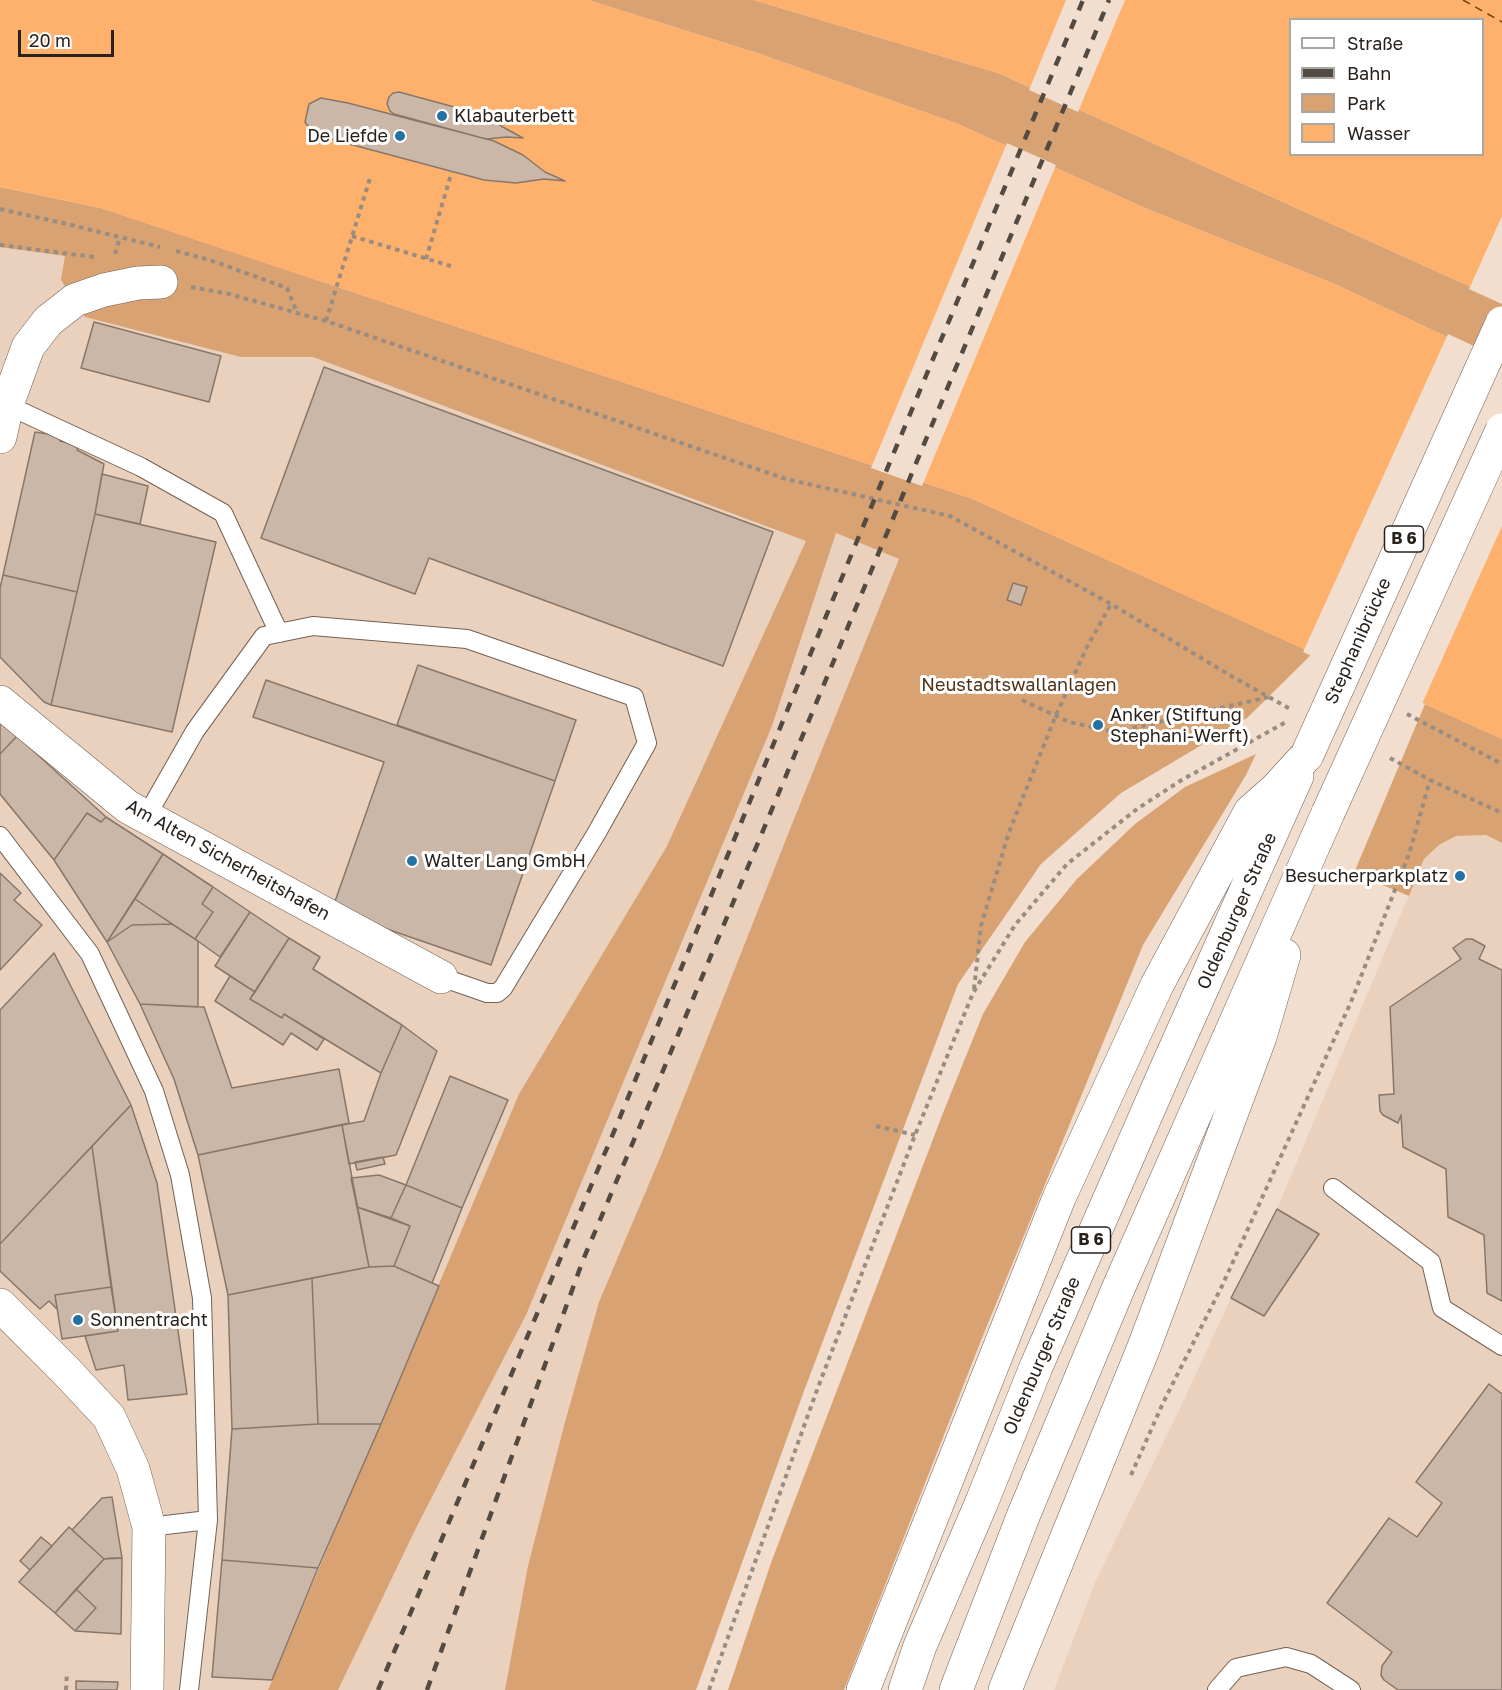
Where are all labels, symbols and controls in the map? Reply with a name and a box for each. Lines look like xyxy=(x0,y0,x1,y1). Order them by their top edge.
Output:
scale bar xyxy=(21,18,117,56)
legend xyxy=(1289,18,1484,156)
text: 20 m xyxy=(29,29,71,51)
text: Straße xyxy=(1347,32,1403,54)
text: Bahn xyxy=(1347,62,1391,84)
text: Park xyxy=(1347,92,1386,114)
place label: Klabauterbett xyxy=(454,105,575,127)
marker: Klabauterbett xyxy=(435,109,449,123)
text: Wasser xyxy=(1347,122,1410,144)
place label: De Liefde xyxy=(307,125,388,147)
marker: De Liefde xyxy=(393,129,407,143)
road number: B 6 xyxy=(1384,526,1424,552)
street label: Stephanibrücke xyxy=(1320,574,1396,708)
park label: Neustadtswallanlagen xyxy=(921,674,1117,696)
place label: Anker (Stiftung Stephani-Werft) xyxy=(1110,704,1249,746)
marker: Anker (Stiftung Stephani-Werft) xyxy=(1091,718,1105,732)
street label: Am Alten Sicherheitshafen xyxy=(122,795,334,925)
street label: Oldenburger Straße xyxy=(1193,829,1281,993)
place label: Walter Lang GmbH xyxy=(424,850,586,872)
marker: Walter Lang GmbH xyxy=(405,854,419,868)
place label: Besucherparkplatz xyxy=(1285,865,1448,887)
marker: Besucherparkplatz xyxy=(1453,869,1467,883)
road number: B 6 xyxy=(1072,1227,1110,1253)
street label: Oldenburger Straße xyxy=(999,1274,1085,1438)
place label: Sonnentracht xyxy=(90,1309,208,1331)
marker: Sonnentracht xyxy=(71,1313,85,1327)

